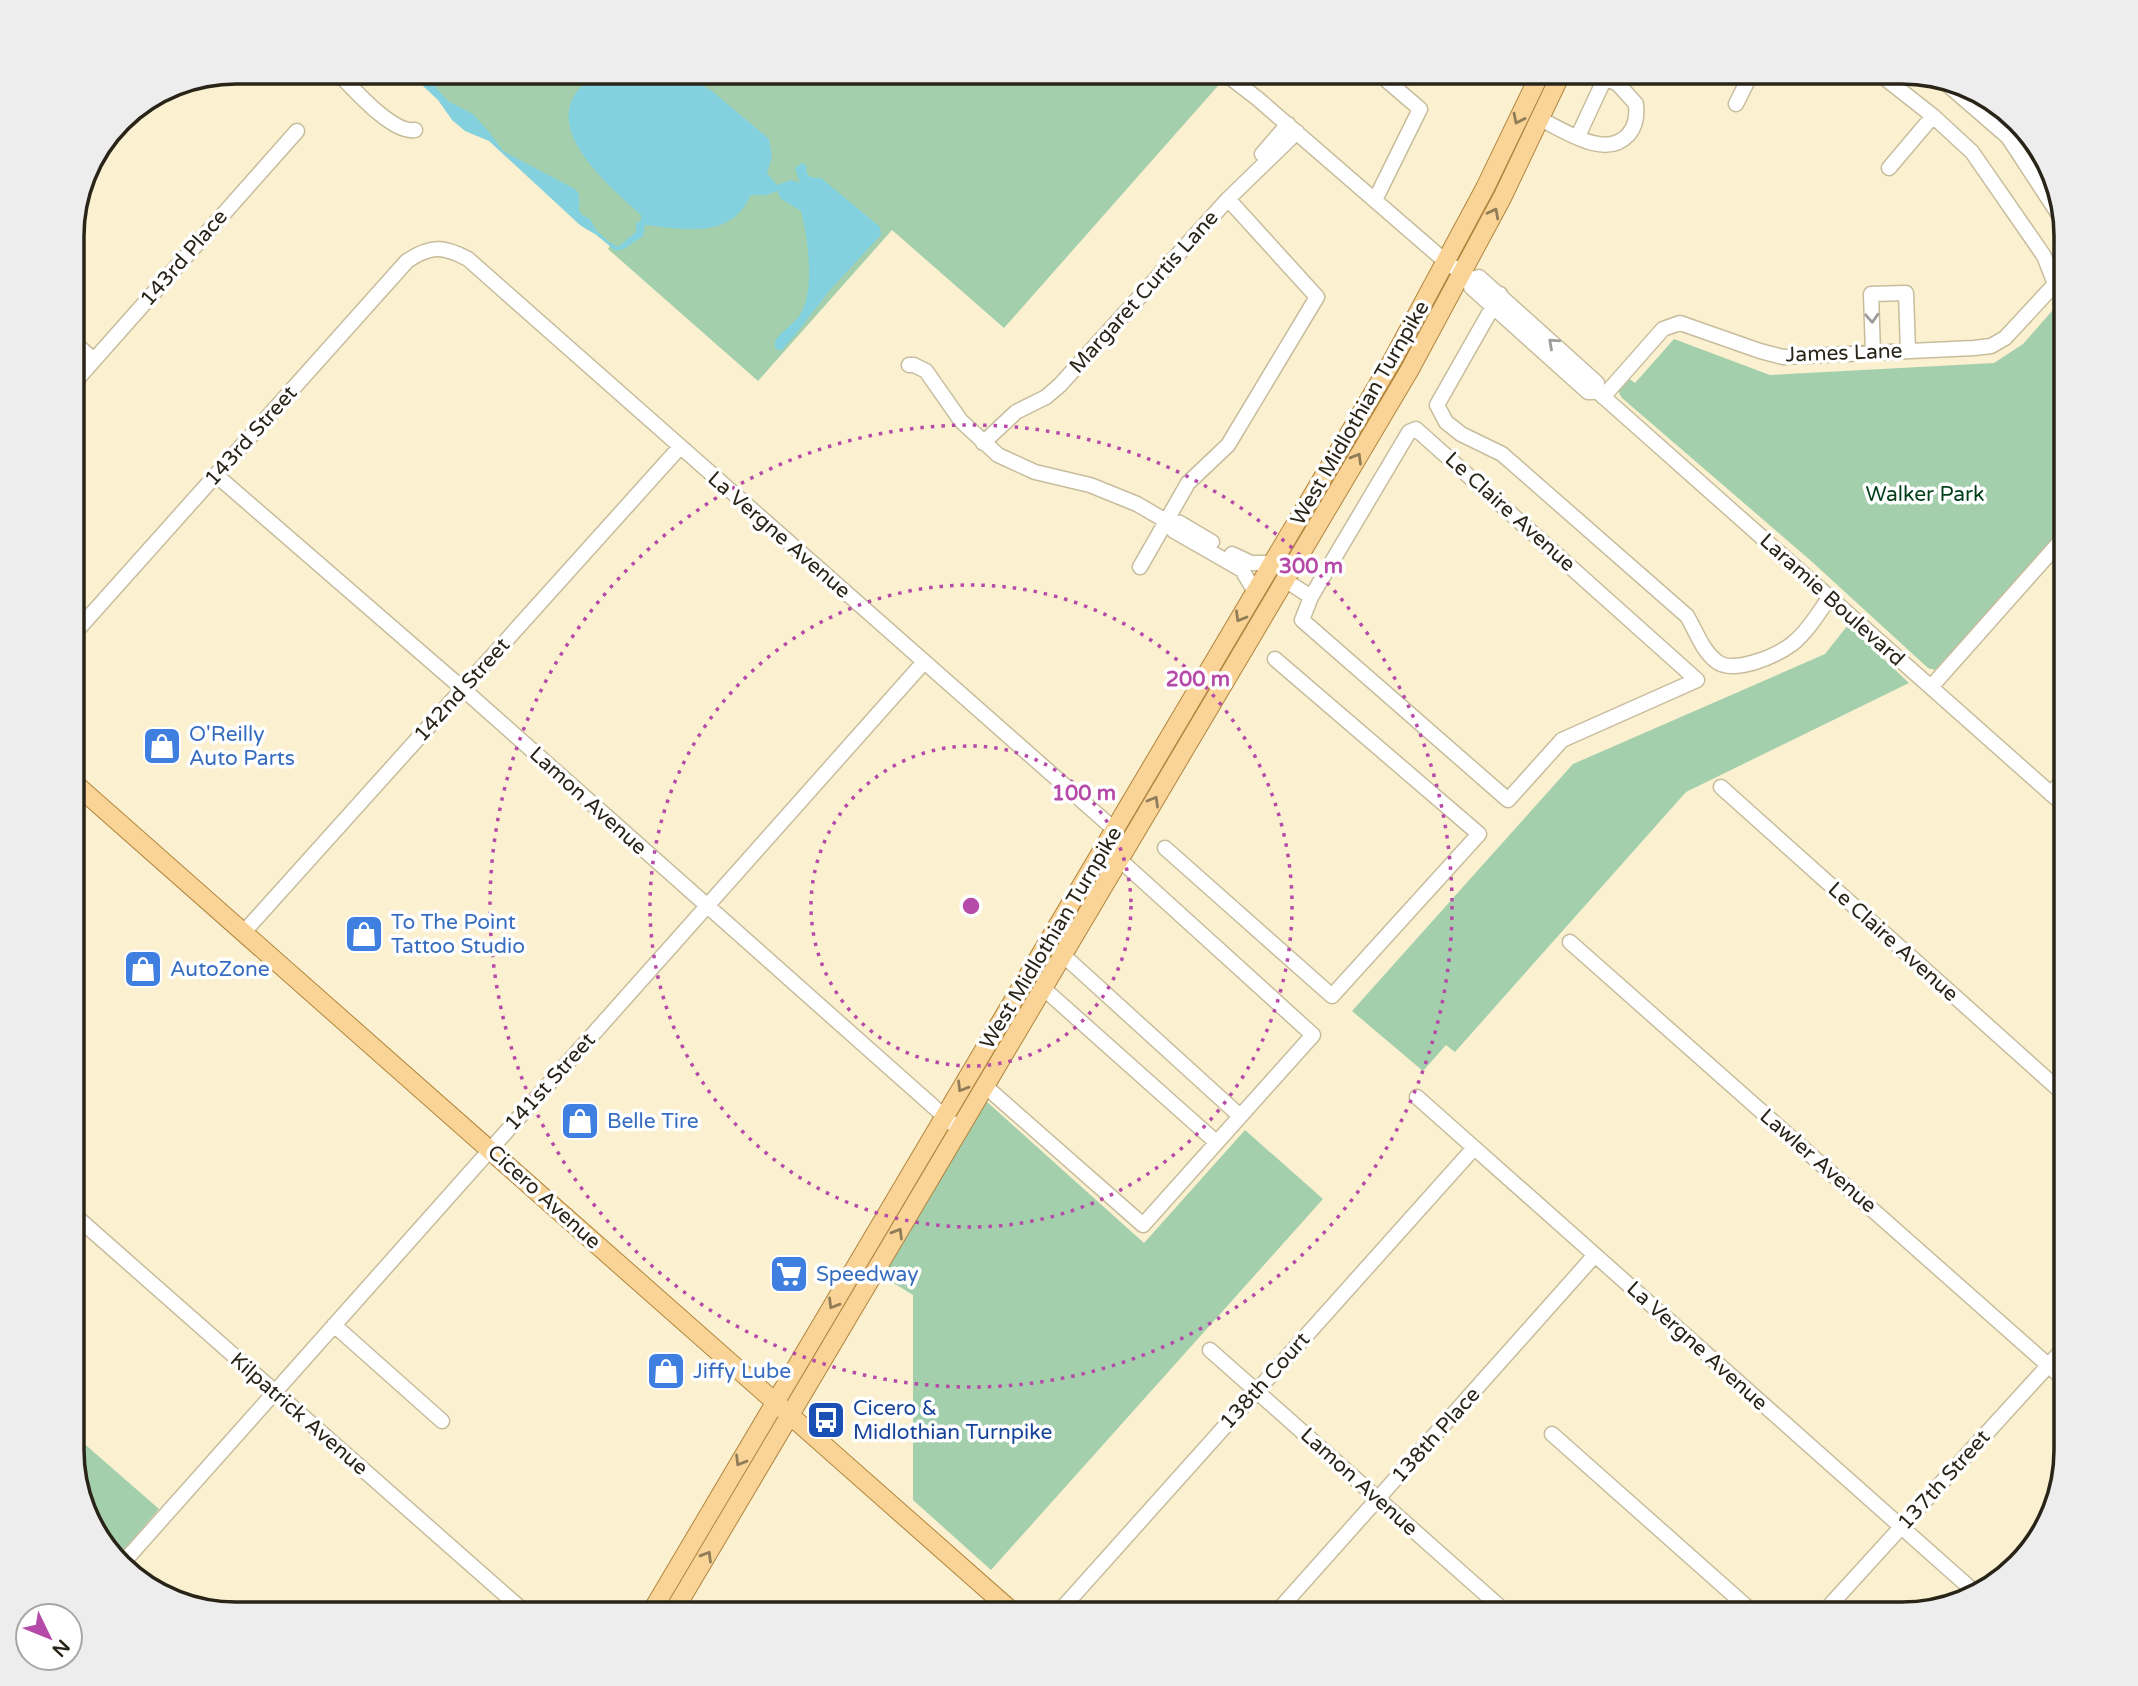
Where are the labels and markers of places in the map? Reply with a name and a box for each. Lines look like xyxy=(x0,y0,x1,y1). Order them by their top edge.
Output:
place label: O'Reilly Auto Parts xyxy=(189,722,295,771)
shop icon: O'Reilly Auto Parts xyxy=(141,725,183,767)
centre of rings xyxy=(959,894,983,918)
place label: To The Point Tattoo Studio xyxy=(391,910,525,959)
shop icon: To The Point Tattoo Studio xyxy=(343,913,385,955)
shop icon: AutoZone xyxy=(122,948,164,990)
place label: AutoZone xyxy=(170,957,270,982)
shop icon: Belle Tire xyxy=(559,1100,601,1142)
place label: Belle Tire xyxy=(607,1109,699,1134)
supermarket icon: Speedway xyxy=(768,1253,810,1295)
place label: Speedway xyxy=(816,1262,918,1287)
shop icon: Jiffy Lube xyxy=(645,1350,687,1392)
place label: Jiffy Lube xyxy=(693,1359,791,1384)
place label: Cicero & Midlothian Turnpike xyxy=(853,1396,1052,1445)
bus stop icon: Cicero & Midlothian Turnpike xyxy=(805,1399,847,1441)

